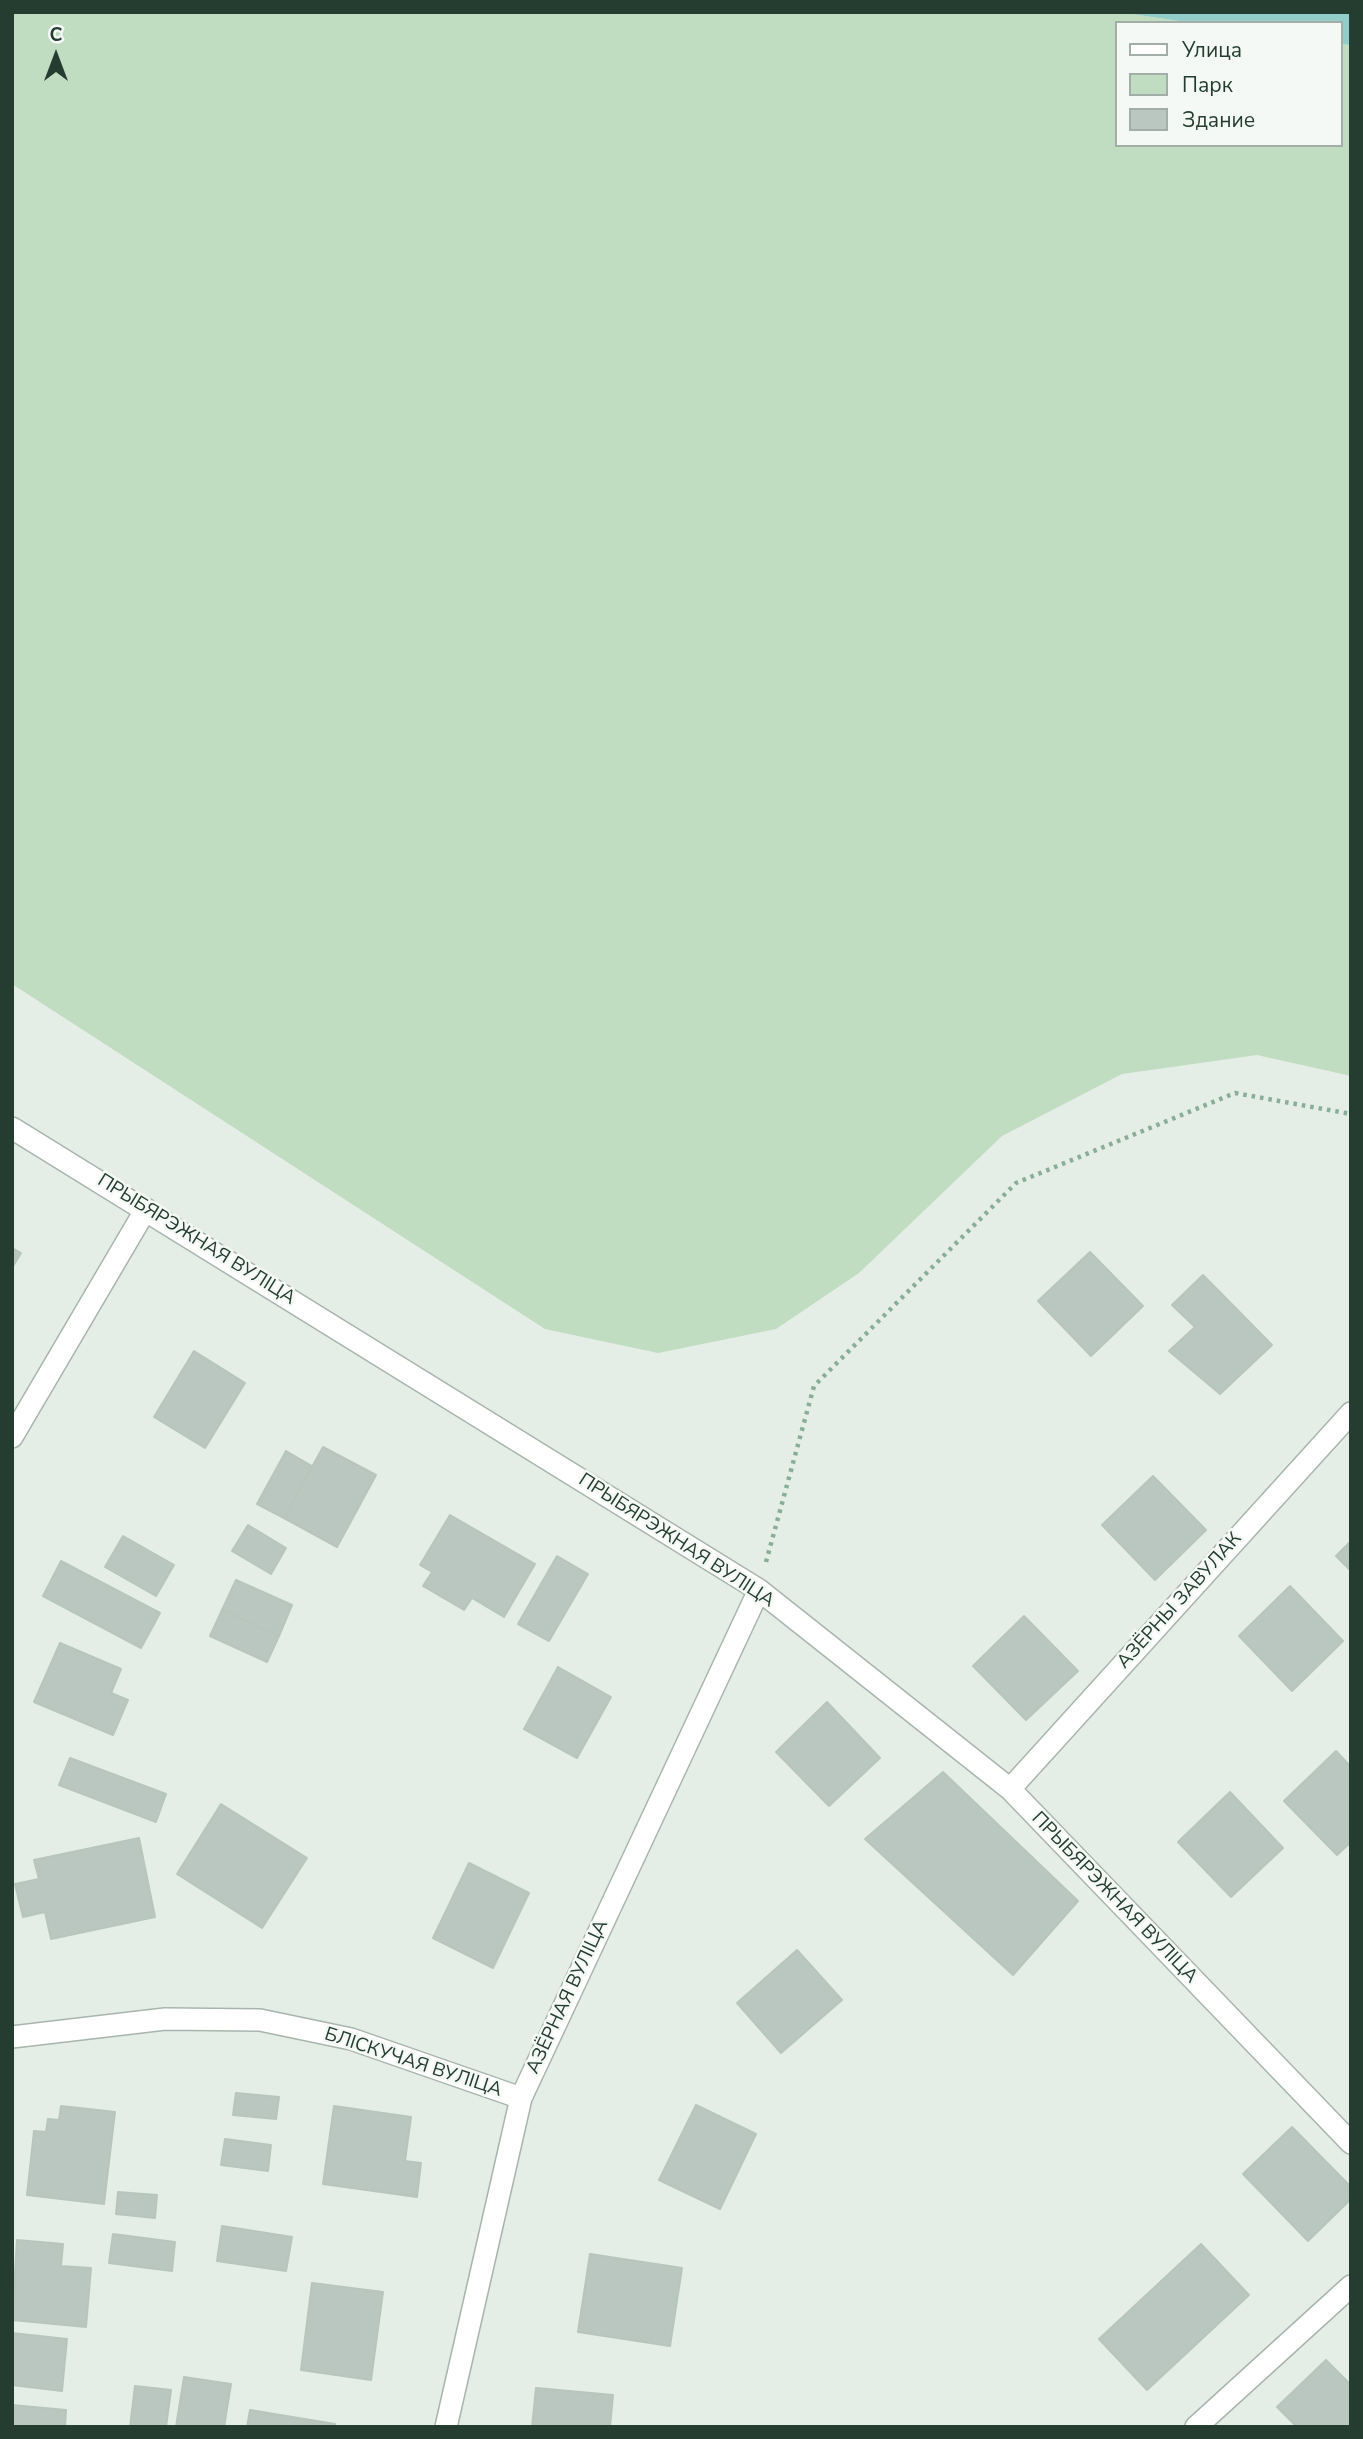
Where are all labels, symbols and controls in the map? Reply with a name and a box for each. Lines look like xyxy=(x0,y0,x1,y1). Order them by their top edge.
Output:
north arrow xyxy=(21,21,91,91)
legend xyxy=(1114,21,1342,147)
text: С xyxy=(50,22,62,48)
text: Улица xyxy=(1182,36,1242,64)
text: Парк xyxy=(1182,71,1233,99)
text: Здание xyxy=(1182,106,1255,134)
street label: ПРЫБЯРЭЖНАЯ ВУЛІЦА xyxy=(93,1170,299,1310)
street label: ПРЫБЯРЭЖНАЯ ВУЛІЦА xyxy=(574,1469,778,1613)
street label: АЗЁРНЫ ЗАВУЛАК xyxy=(1113,1528,1247,1674)
street label: ПРЫБЯРЭЖНАЯ ВУЛІЦА xyxy=(1026,1808,1202,1988)
street label: АЗЁРНАЯ ВУЛІЦА xyxy=(522,1916,614,2078)
street label: БЛІСКУЧАЯ ВУЛІЦА xyxy=(321,2024,505,2102)

